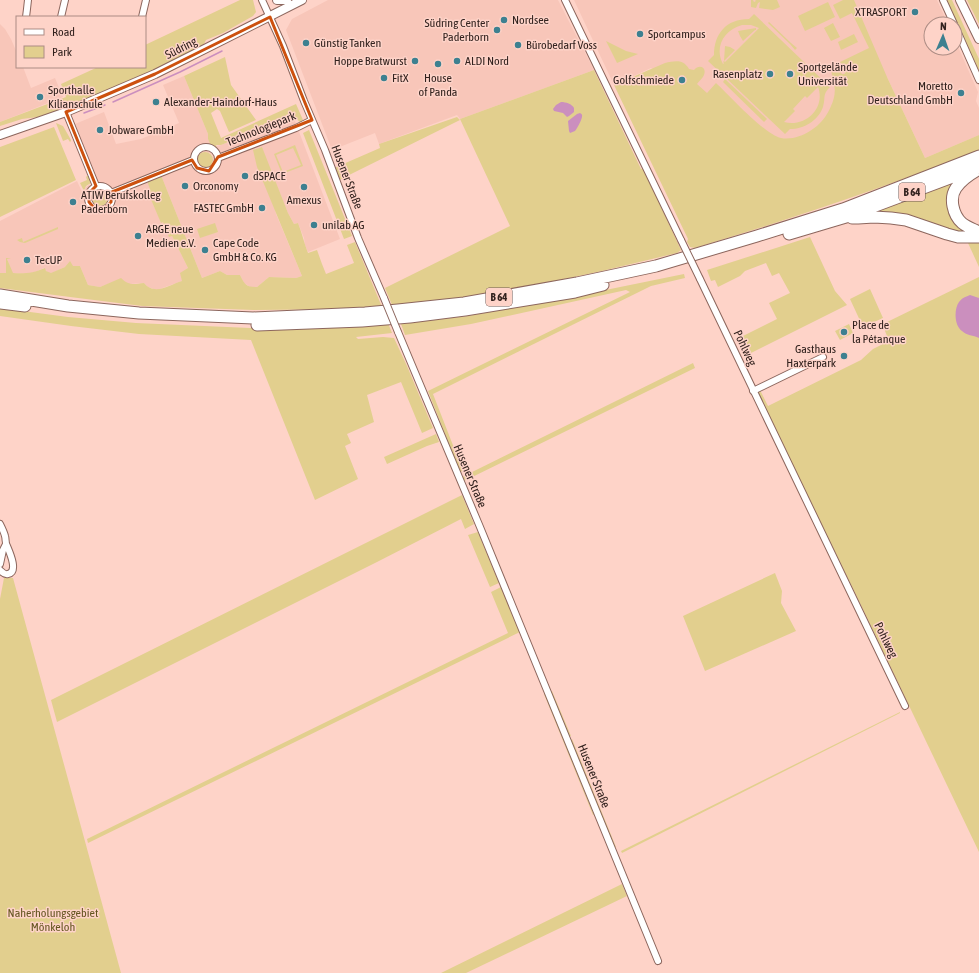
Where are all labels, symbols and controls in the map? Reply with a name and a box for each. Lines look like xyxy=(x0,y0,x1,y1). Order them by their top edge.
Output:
place label: XTRASPORT xyxy=(855,5,908,19)
marker: XTRASPORT xyxy=(910,7,920,17)
place label: Nordsee xyxy=(512,13,549,27)
marker: Nordsee xyxy=(499,15,509,25)
legend xyxy=(16,16,146,68)
place label: Südring Center Paderborn xyxy=(425,16,489,44)
north arrow xyxy=(923,16,963,56)
text: N xyxy=(940,20,947,32)
text: Road xyxy=(52,25,75,39)
marker: Südring Center Paderborn xyxy=(492,25,502,35)
place label: Sportcampus xyxy=(648,27,706,41)
marker: Sportcampus xyxy=(635,29,645,39)
street label: Südring xyxy=(163,34,200,62)
place label: Günstig Tanken xyxy=(314,36,381,50)
marker: Günstig Tanken xyxy=(301,38,311,48)
place label: Bürobedarf Voss xyxy=(526,38,597,52)
marker: Bürobedarf Voss xyxy=(513,40,523,50)
text: Park xyxy=(52,45,73,59)
place label: Hoppe Bratwurst xyxy=(334,54,408,68)
place label: ALDI Nord xyxy=(465,54,509,68)
marker: Hoppe Bratwurst xyxy=(410,56,420,66)
marker: ALDI Nord xyxy=(452,56,462,66)
marker: House of Panda xyxy=(433,59,443,69)
place label: Sportgelände Universität xyxy=(798,60,857,88)
place label: Rasenplatz xyxy=(713,67,763,81)
marker: Rasenplatz xyxy=(765,69,775,79)
marker: Sportgelände Universität xyxy=(785,69,795,79)
place label: FitX xyxy=(392,71,409,85)
place label: House of Panda xyxy=(419,71,457,99)
marker: FitX xyxy=(379,73,389,83)
place label: Golfschmiede xyxy=(613,73,674,87)
marker: Golfschmiede xyxy=(677,75,687,85)
place label: Moretto Deutschland GmbH xyxy=(868,79,953,107)
place label: Sporthalle Kilianschule xyxy=(48,83,103,111)
marker: Moretto Deutschland GmbH xyxy=(956,88,966,98)
marker: Sporthalle Kilianschule xyxy=(35,92,45,102)
place label: Alexander-Haindorf-Haus xyxy=(164,95,277,109)
marker: Alexander-Haindorf-Haus xyxy=(151,97,161,107)
street label: Technologiepark xyxy=(224,108,299,149)
place label: Jobware GmbH xyxy=(108,123,174,137)
marker: Jobware GmbH xyxy=(95,125,105,135)
street label: Husener Straße xyxy=(328,143,366,211)
place label: dSPACE xyxy=(253,169,286,183)
marker: dSPACE xyxy=(240,171,250,181)
place label: Orconomy xyxy=(193,179,239,193)
marker: Orconomy xyxy=(180,181,190,191)
marker: Amexus xyxy=(299,182,309,192)
road number: B 64 xyxy=(899,183,925,201)
place label: ATIW Berufskolleg Paderborn xyxy=(81,188,161,216)
place label: Amexus xyxy=(287,193,321,207)
marker: ATIW Berufskolleg Paderborn xyxy=(68,197,78,207)
place label: FASTEC GmbH xyxy=(193,201,254,215)
marker: FASTEC GmbH xyxy=(257,203,267,213)
place label: unilab AG xyxy=(322,218,365,232)
marker: unilab AG xyxy=(309,220,319,230)
place label: ARGE neue Medien e.V. xyxy=(146,222,196,250)
marker: ARGE neue Medien e.V. xyxy=(133,231,143,241)
place label: Cape Code GmbH & Co. KG xyxy=(213,236,277,264)
marker: Cape Code GmbH & Co. KG xyxy=(200,245,210,255)
place label: TecUP xyxy=(35,253,62,267)
marker: TecUP xyxy=(22,255,32,265)
road number: B 64 xyxy=(486,288,512,306)
place label: Place de la Pétanque xyxy=(852,318,905,346)
marker: Place de la Pétanque xyxy=(839,327,849,337)
street label: Pohlweg xyxy=(731,328,760,369)
place label: Gasthaus Haxterpark xyxy=(786,342,837,370)
marker: Gasthaus Haxterpark xyxy=(839,351,849,361)
street label: Husener Straße xyxy=(450,442,490,510)
street label: Pohlweg xyxy=(871,620,901,661)
street label: Husener Straße xyxy=(575,742,613,810)
park label: Naherholungsgebiet Mönkeloh xyxy=(8,906,99,934)

